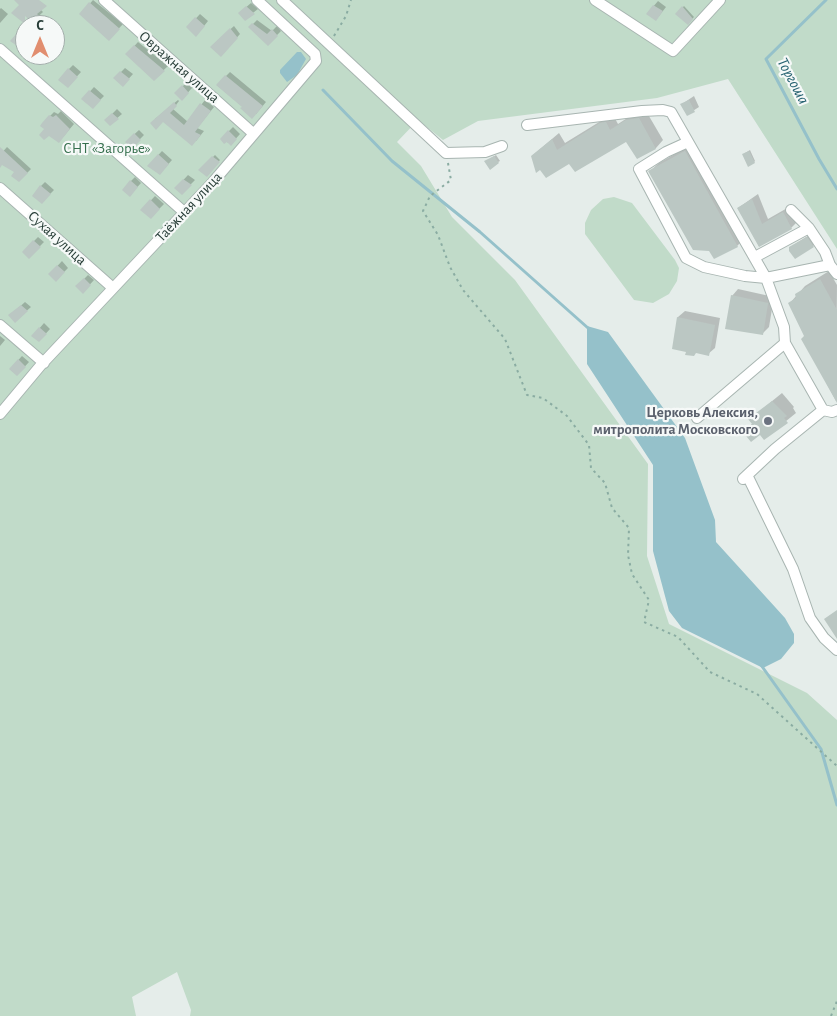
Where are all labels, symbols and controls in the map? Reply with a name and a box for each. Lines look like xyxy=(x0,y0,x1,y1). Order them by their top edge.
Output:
north arrow xyxy=(15,15,65,65)
text: С xyxy=(36,19,44,33)
street label: Овражная улица xyxy=(135,27,223,107)
water label: Торгоша xyxy=(773,55,813,107)
park label: СНТ «Загорье» xyxy=(63,139,151,157)
street label: Таёжная улица xyxy=(152,168,226,246)
street label: Сухая улица xyxy=(24,207,90,269)
place label: Церковь Алексия, митрополита Московского xyxy=(593,403,758,438)
marker: Церковь Алексия, митрополита Московского xyxy=(762,415,774,427)

